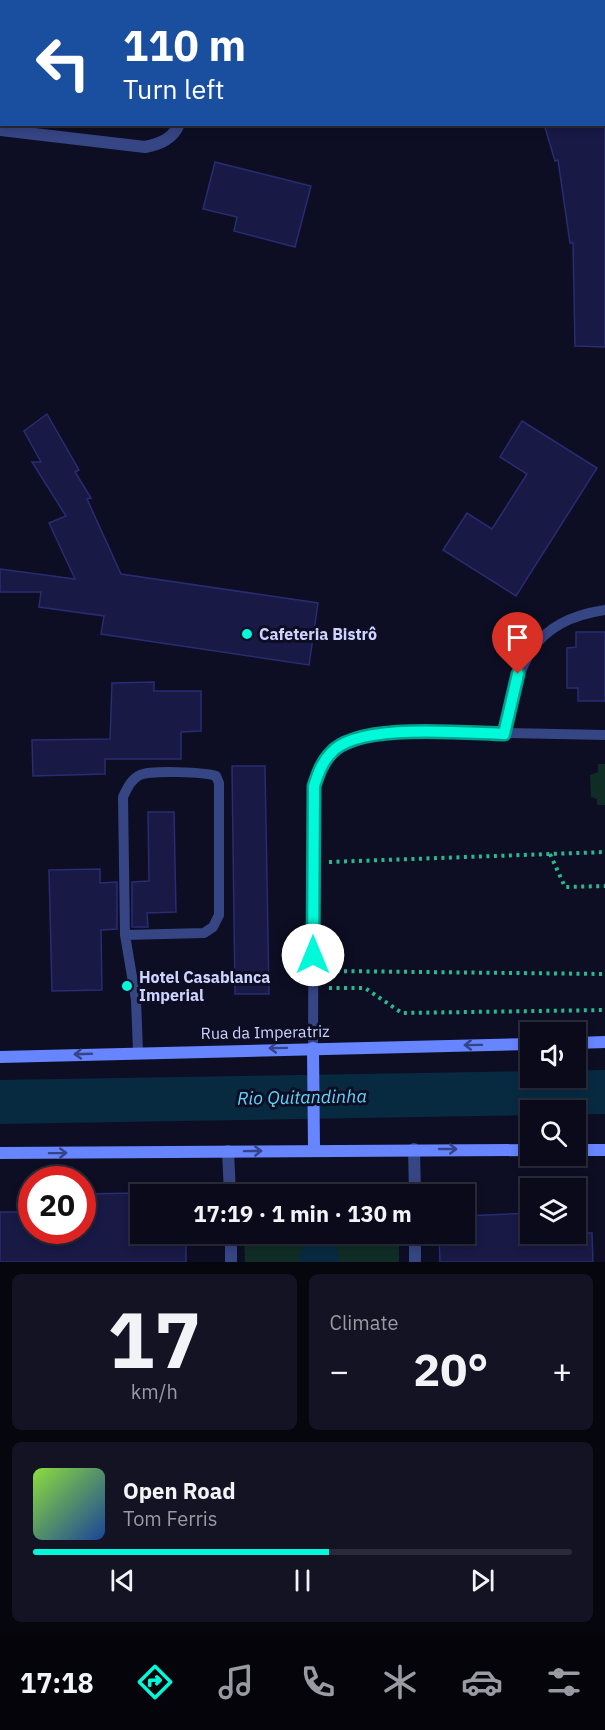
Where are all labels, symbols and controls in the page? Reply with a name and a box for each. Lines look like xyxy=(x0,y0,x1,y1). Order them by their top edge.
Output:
text: 110 m xyxy=(123,18,246,73)
icon: left xyxy=(24,24,102,102)
text: Turn left xyxy=(123,71,224,106)
pin xyxy=(492,612,543,674)
icon: arrive xyxy=(501,621,534,654)
place label: Cafeteria Bistrô xyxy=(259,624,377,644)
marker: Cafeteria Bistrô xyxy=(240,627,254,641)
position arrow xyxy=(281,923,345,987)
place label: Hotel Casablanca Imperial xyxy=(139,967,270,1005)
marker: Hotel Casablanca Imperial xyxy=(120,979,134,993)
street label: Rua da Imperatriz xyxy=(200,1021,330,1043)
map controls xyxy=(520,1022,586,1244)
button: sound xyxy=(520,1022,586,1088)
one-way arrow xyxy=(463,1039,483,1051)
one-way arrow xyxy=(268,1043,288,1054)
one-way arrow xyxy=(73,1048,93,1059)
water label: Rio Quitandinha xyxy=(237,1084,367,1110)
button: search xyxy=(520,1100,586,1166)
one-way arrow xyxy=(438,1143,458,1155)
one-way arrow xyxy=(243,1145,263,1156)
one-way arrow xyxy=(48,1147,68,1159)
speed limit sign: 20 xyxy=(18,1166,96,1244)
button: layers xyxy=(520,1178,586,1244)
text: 17:19 · 1 min · 130 m xyxy=(193,1199,412,1228)
text: 17 xyxy=(107,1288,201,1389)
text: Climate xyxy=(330,1309,398,1336)
text: 20° xyxy=(413,1340,488,1398)
text: − xyxy=(330,1349,349,1392)
text: + xyxy=(552,1349,572,1392)
text: km/h xyxy=(131,1378,178,1405)
text: Open Road xyxy=(123,1476,236,1505)
text: Tom Ferris xyxy=(123,1505,218,1532)
icon: previous xyxy=(106,1564,139,1597)
icon: pause xyxy=(286,1564,319,1597)
icon: next xyxy=(466,1564,499,1597)
icon: directions xyxy=(134,1661,176,1703)
icon: music xyxy=(215,1661,257,1703)
icon: phone xyxy=(297,1661,339,1703)
icon: climate xyxy=(379,1661,421,1703)
icon: car xyxy=(461,1661,503,1703)
icon: filters xyxy=(543,1661,585,1703)
text: 17:18 xyxy=(20,1665,94,1700)

